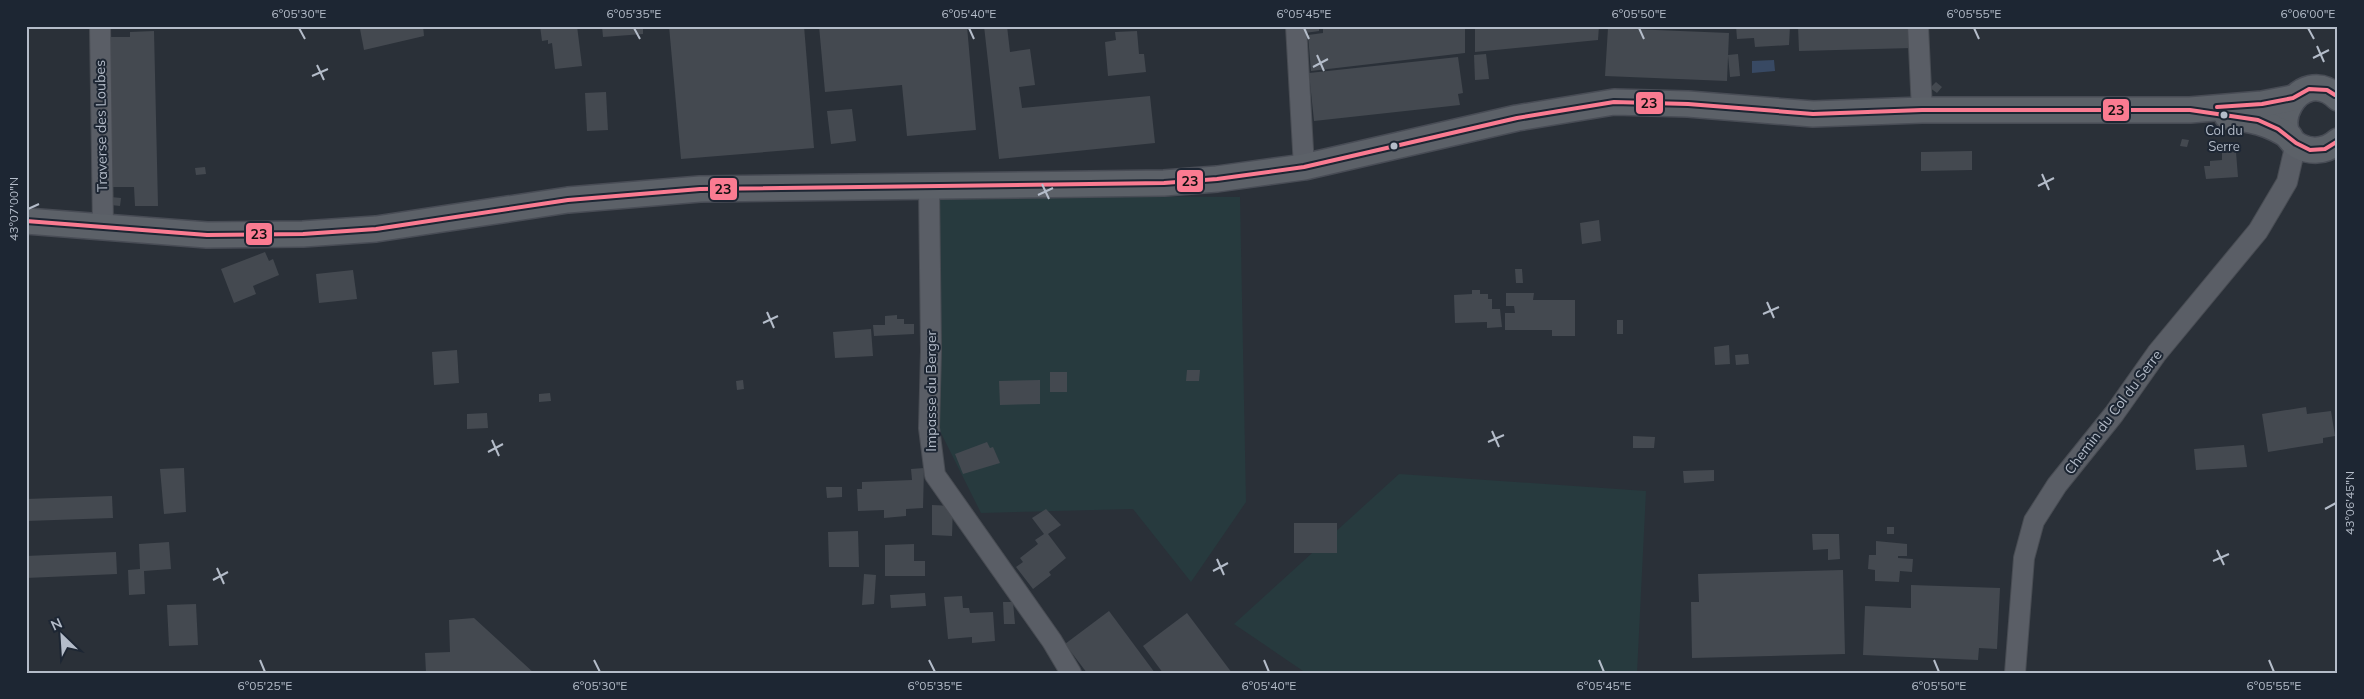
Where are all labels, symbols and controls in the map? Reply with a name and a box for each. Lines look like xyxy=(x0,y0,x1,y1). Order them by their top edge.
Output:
text: 6°05'30"E xyxy=(272,6,326,21)
text: 6°05'35"E xyxy=(607,6,661,21)
text: 6°05'40"E xyxy=(942,6,996,21)
text: 6°05'45"E xyxy=(1277,6,1331,21)
text: 6°05'50"E xyxy=(1612,6,1666,21)
text: 6°05'55"E xyxy=(1947,6,2001,21)
text: 6°06'00"E xyxy=(2281,6,2335,21)
street label: Traverse des Loubes xyxy=(91,60,111,192)
line badge: 23 xyxy=(1635,91,1664,115)
text: 23 xyxy=(1641,94,1657,112)
line badge: 23 xyxy=(2102,98,2130,122)
text: 23 xyxy=(2108,101,2124,119)
marker: Col du Serre xyxy=(2219,110,2229,120)
place label: Col du Serre xyxy=(2205,122,2243,154)
unlabelled marker xyxy=(1389,141,1399,151)
line badge: 23 xyxy=(1176,169,1204,193)
text: 23 xyxy=(1182,172,1198,190)
text: 43°07'00"N xyxy=(6,177,21,241)
line badge: 23 xyxy=(709,177,738,201)
text: 23 xyxy=(715,180,731,198)
line badge: 23 xyxy=(245,222,273,246)
text: 23 xyxy=(251,225,267,243)
street label: Impasse du Berger xyxy=(922,329,940,452)
street label: Chemin du Col du Serre xyxy=(2060,346,2166,478)
text: 43°06'45"N xyxy=(2342,471,2357,535)
north arrow xyxy=(38,612,88,662)
text: N xyxy=(48,614,65,635)
text: 6°05'25"E xyxy=(238,678,292,693)
text: 6°05'30"E xyxy=(573,678,627,693)
text: 6°05'35"E xyxy=(908,678,962,693)
text: 6°05'40"E xyxy=(1242,678,1296,693)
text: 6°05'45"E xyxy=(1577,678,1631,693)
text: 6°05'50"E xyxy=(1912,678,1966,693)
text: 6°05'55"E xyxy=(2247,678,2301,693)

